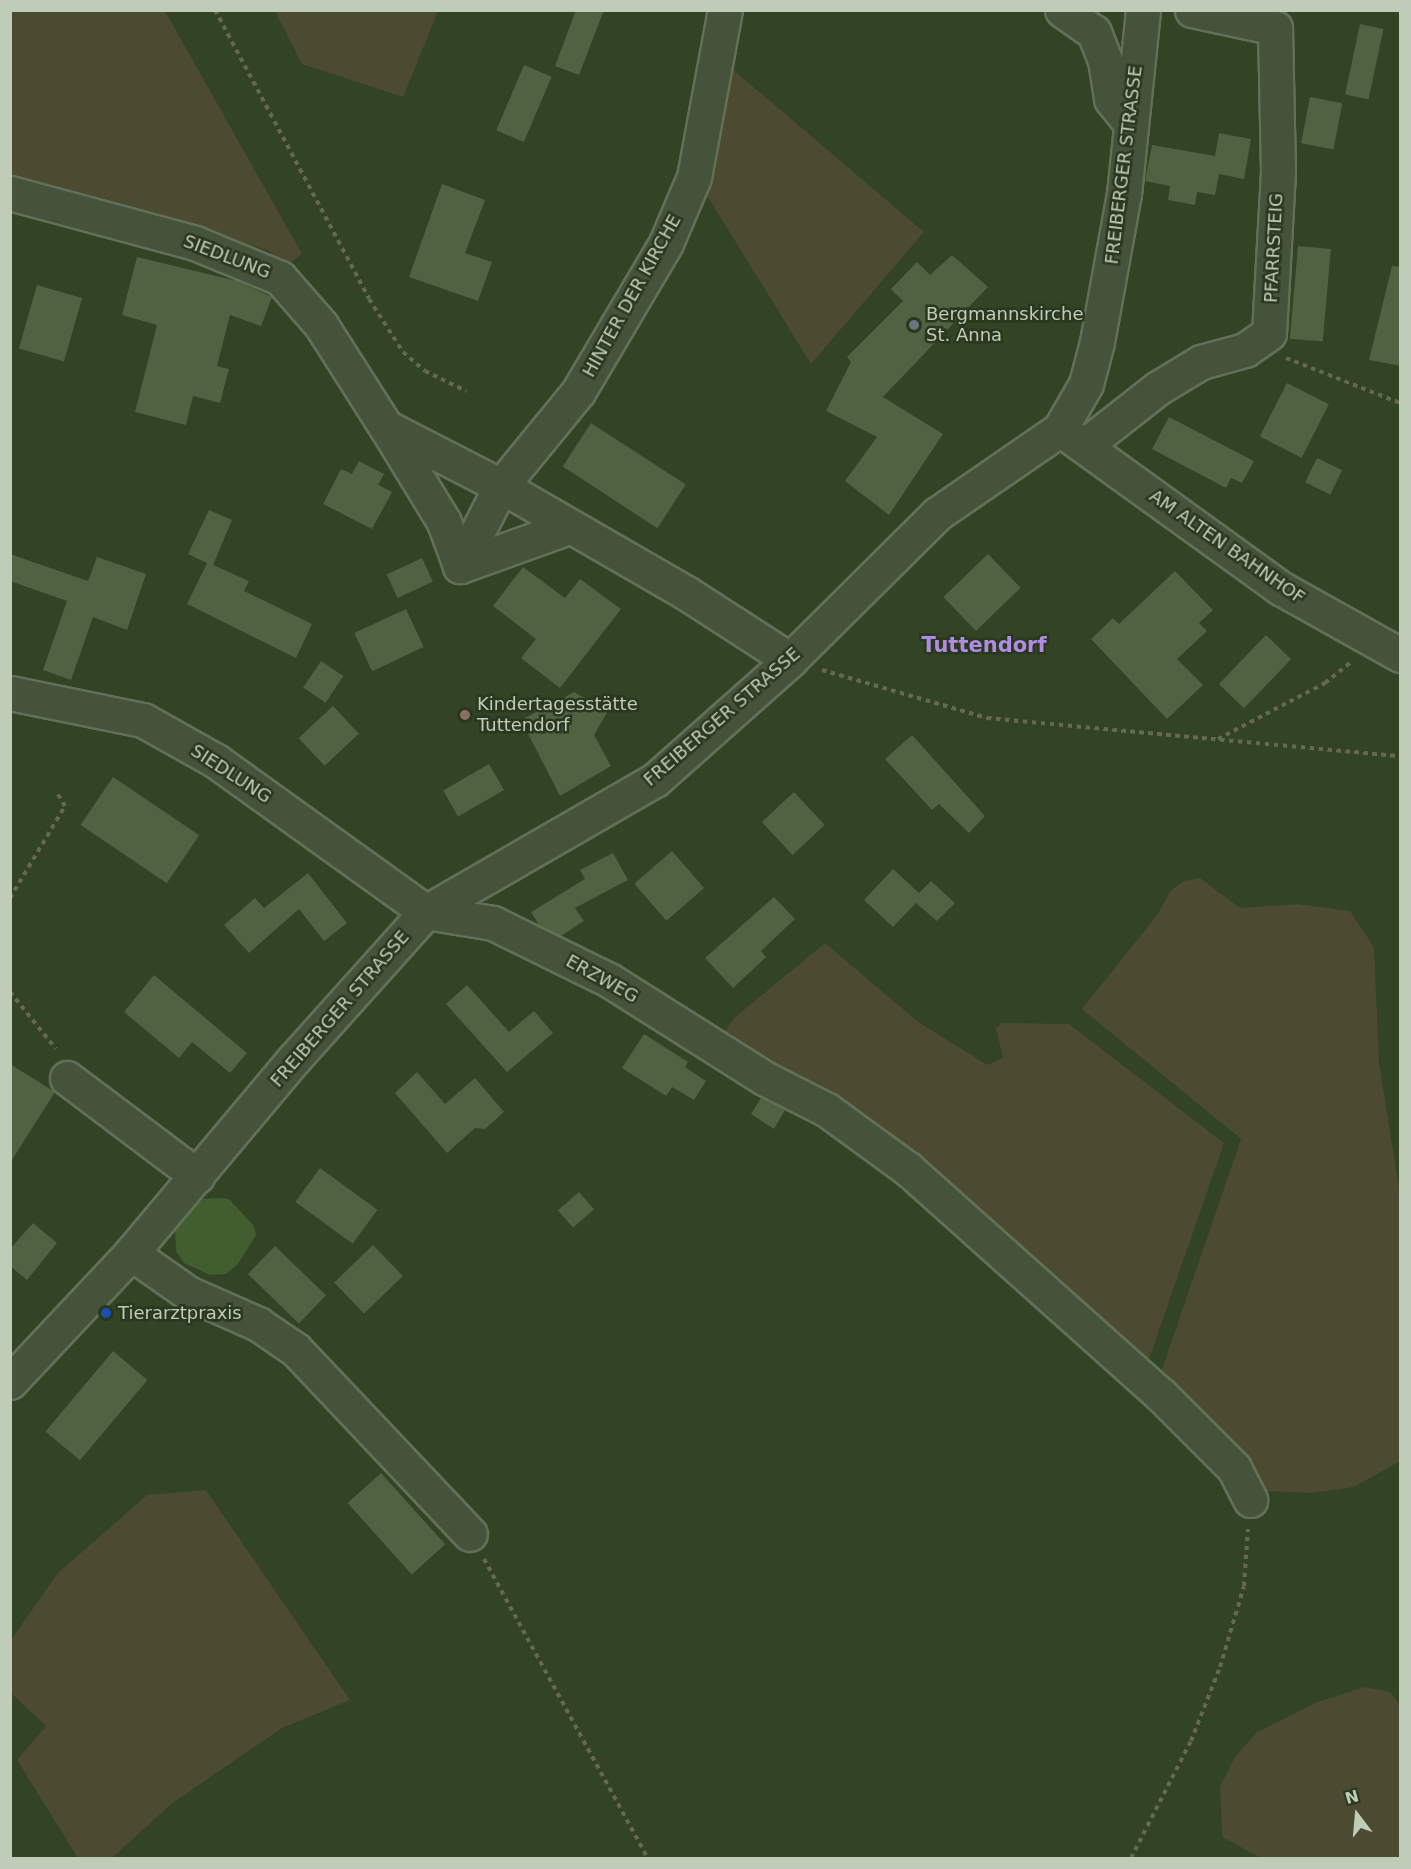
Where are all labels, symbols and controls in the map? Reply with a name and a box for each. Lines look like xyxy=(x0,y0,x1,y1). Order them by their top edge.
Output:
street label: FREIBERGER STRASSE xyxy=(1101,64,1147,266)
street label: PFARRSTEIG xyxy=(1260,193,1288,303)
street label: HINTER DER KIRCHE xyxy=(578,211,686,381)
street label: SIEDLUNG xyxy=(180,230,274,284)
place label: Bergmannskirche St. Anna xyxy=(926,304,1084,346)
marker: Bergmannskirche St. Anna xyxy=(907,318,921,332)
street label: AM ALTEN BAHNHOF xyxy=(1145,485,1309,609)
district label: Tuttendorf xyxy=(921,632,1047,658)
street label: FREIBERGER STRASSE xyxy=(639,643,805,791)
place label: Kindertagesstätte Tuttendorf xyxy=(477,694,638,736)
marker: Kindertagesstätte Tuttendorf xyxy=(458,708,472,722)
street label: SIEDLUNG xyxy=(187,740,275,808)
street label: FREIBERGER STRASSE xyxy=(266,926,414,1092)
street label: ERZWEG xyxy=(562,950,642,1008)
place label: Tierarztpraxis xyxy=(118,1302,242,1324)
marker: Tierarztpraxis xyxy=(99,1306,113,1320)
north arrow xyxy=(1327,1785,1387,1845)
text: N xyxy=(1343,1786,1361,1808)

